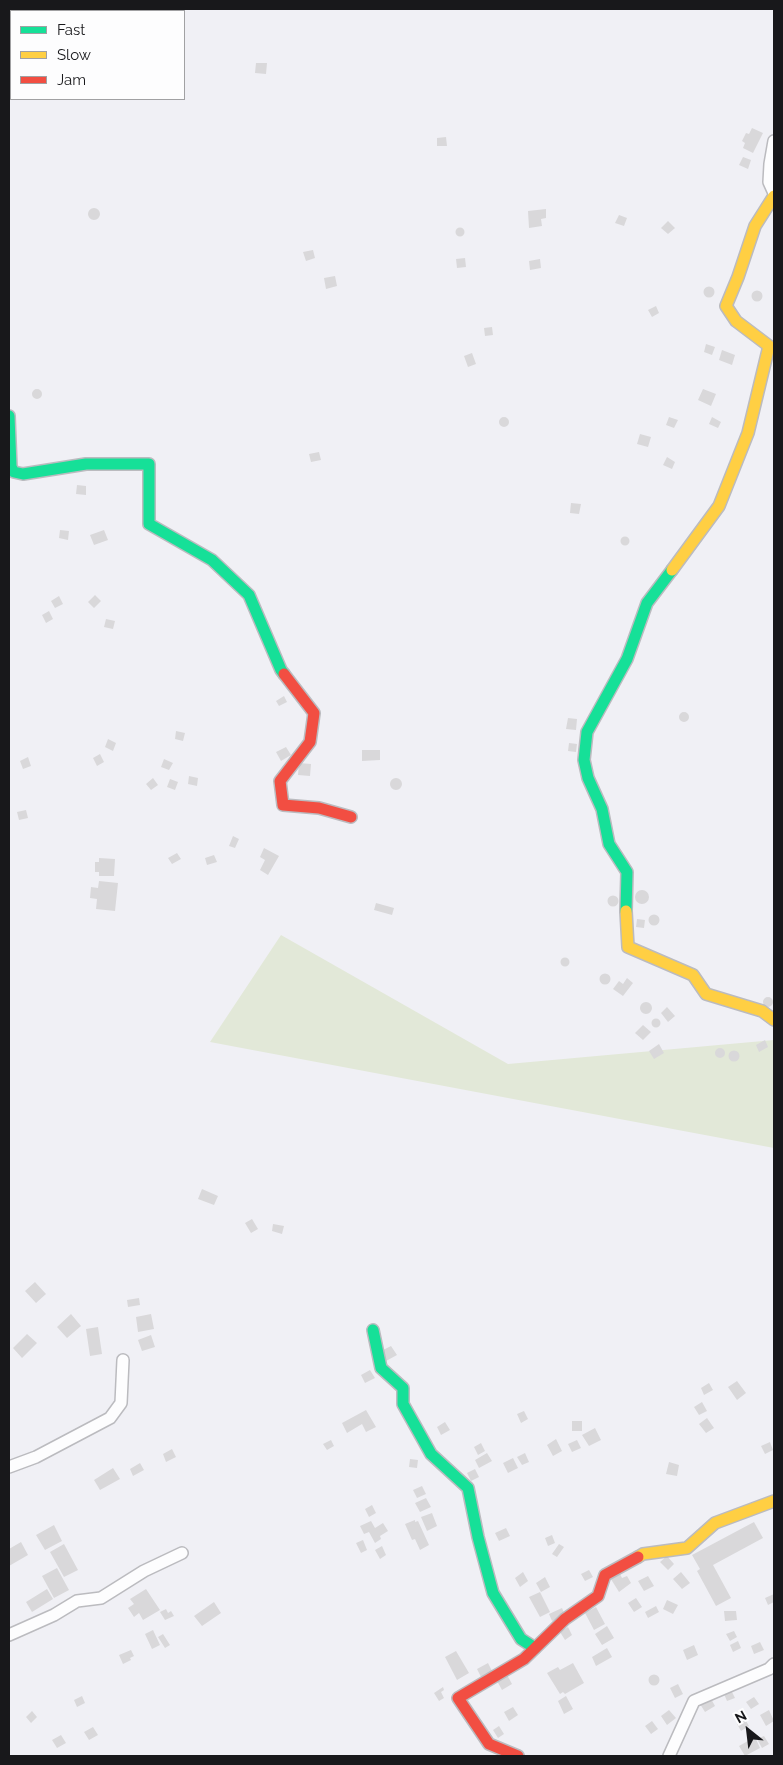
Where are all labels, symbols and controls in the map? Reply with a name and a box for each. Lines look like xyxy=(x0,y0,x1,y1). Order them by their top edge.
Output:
legend xyxy=(10,10,185,100)
text: Fast xyxy=(57,21,85,39)
text: Slow xyxy=(57,46,91,64)
text: Jam xyxy=(57,71,86,89)
north arrow xyxy=(723,1705,773,1755)
text: N xyxy=(732,1707,749,1726)

